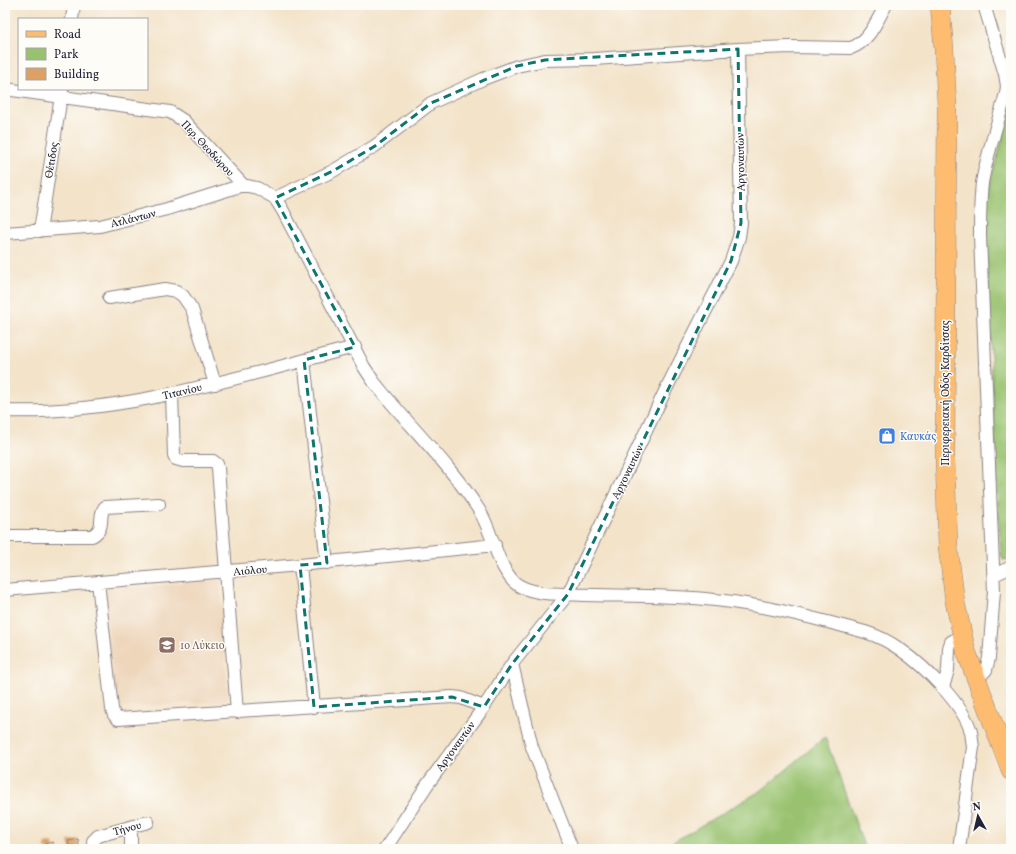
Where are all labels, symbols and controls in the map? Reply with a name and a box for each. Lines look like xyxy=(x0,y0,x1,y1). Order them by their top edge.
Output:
legend xyxy=(18,18,148,90)
text: Road xyxy=(54,27,81,43)
text: Park xyxy=(54,47,79,63)
text: Building xyxy=(54,67,99,83)
street label: Περ. Θεοδώρου xyxy=(177,118,237,180)
street label: Αργοναυτών xyxy=(733,132,750,191)
street label: Θέτιδος xyxy=(42,141,63,179)
street label: Ατλάντων xyxy=(109,206,158,232)
street label: Περιφερειακή Οδός Καρδίτσας xyxy=(939,320,954,466)
street label: Τιτανίου xyxy=(161,381,204,404)
shop icon: Καυκάς xyxy=(877,426,897,446)
place label: Καυκάς xyxy=(900,430,936,445)
street label: Αργοναυτών xyxy=(609,442,648,502)
street label: Αιόλου xyxy=(233,563,268,580)
school or university icon: 1ο Λύκειο xyxy=(157,635,177,655)
place label: 1ο Λύκειο xyxy=(180,639,225,654)
street label: Αργοναυτών xyxy=(433,718,480,775)
north arrow xyxy=(958,796,998,836)
text: N xyxy=(972,800,982,816)
street label: Τήνου xyxy=(112,819,143,840)

